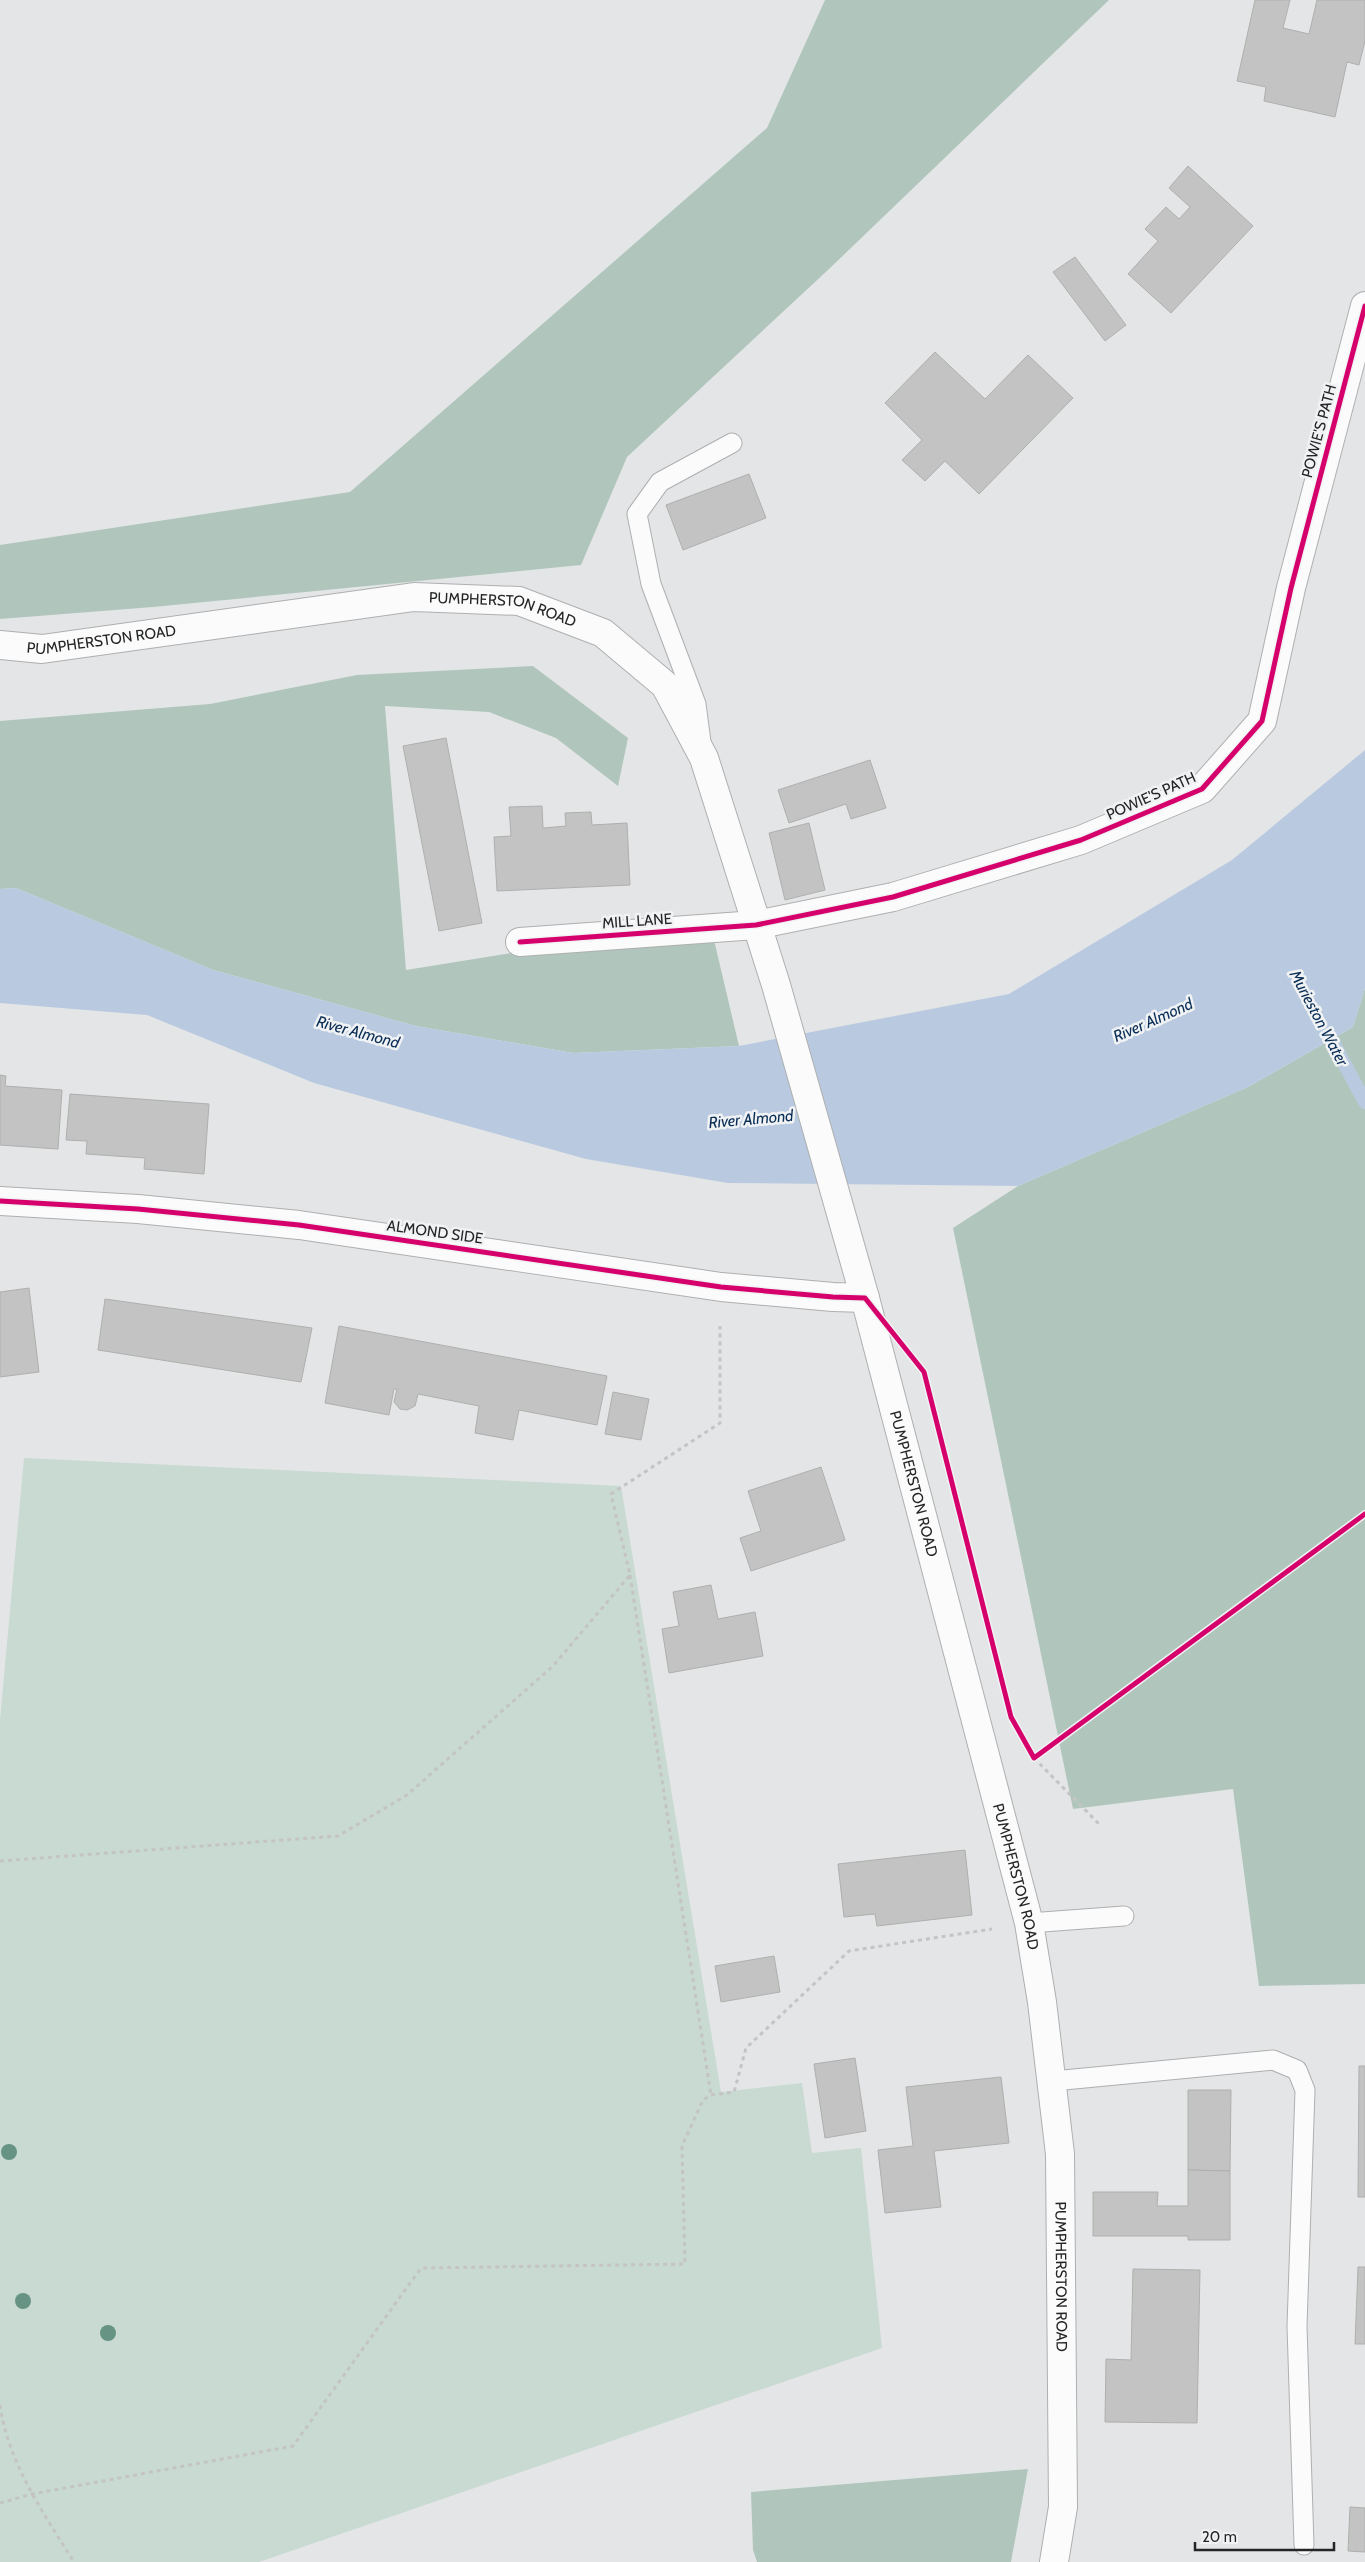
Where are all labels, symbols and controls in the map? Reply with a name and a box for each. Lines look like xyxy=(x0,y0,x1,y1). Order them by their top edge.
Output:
street label: POWIE'S PATH xyxy=(1298,382,1340,480)
street label: PUMPHERSTON ROAD xyxy=(429,589,579,631)
street label: PUMPHERSTON ROAD xyxy=(26,621,177,658)
street label: POWIE'S PATH xyxy=(1103,768,1199,824)
street label: MILL LANE xyxy=(601,910,673,932)
water label: Murieston Water xyxy=(1285,966,1353,1070)
water label: River Almond xyxy=(1110,994,1196,1046)
water label: River Almond xyxy=(314,1012,402,1052)
water label: River Almond xyxy=(708,1106,795,1132)
street label: ALMOND SIDE xyxy=(386,1216,484,1248)
street label: PUMPHERSTON ROAD xyxy=(886,1409,942,1559)
street label: PUMPHERSTON ROAD xyxy=(989,1801,1042,1951)
street label: PUMPHERSTON ROAD xyxy=(1051,2201,1071,2352)
scale bar xyxy=(1195,2520,1334,2552)
text: 20 m xyxy=(1202,2528,1237,2546)

